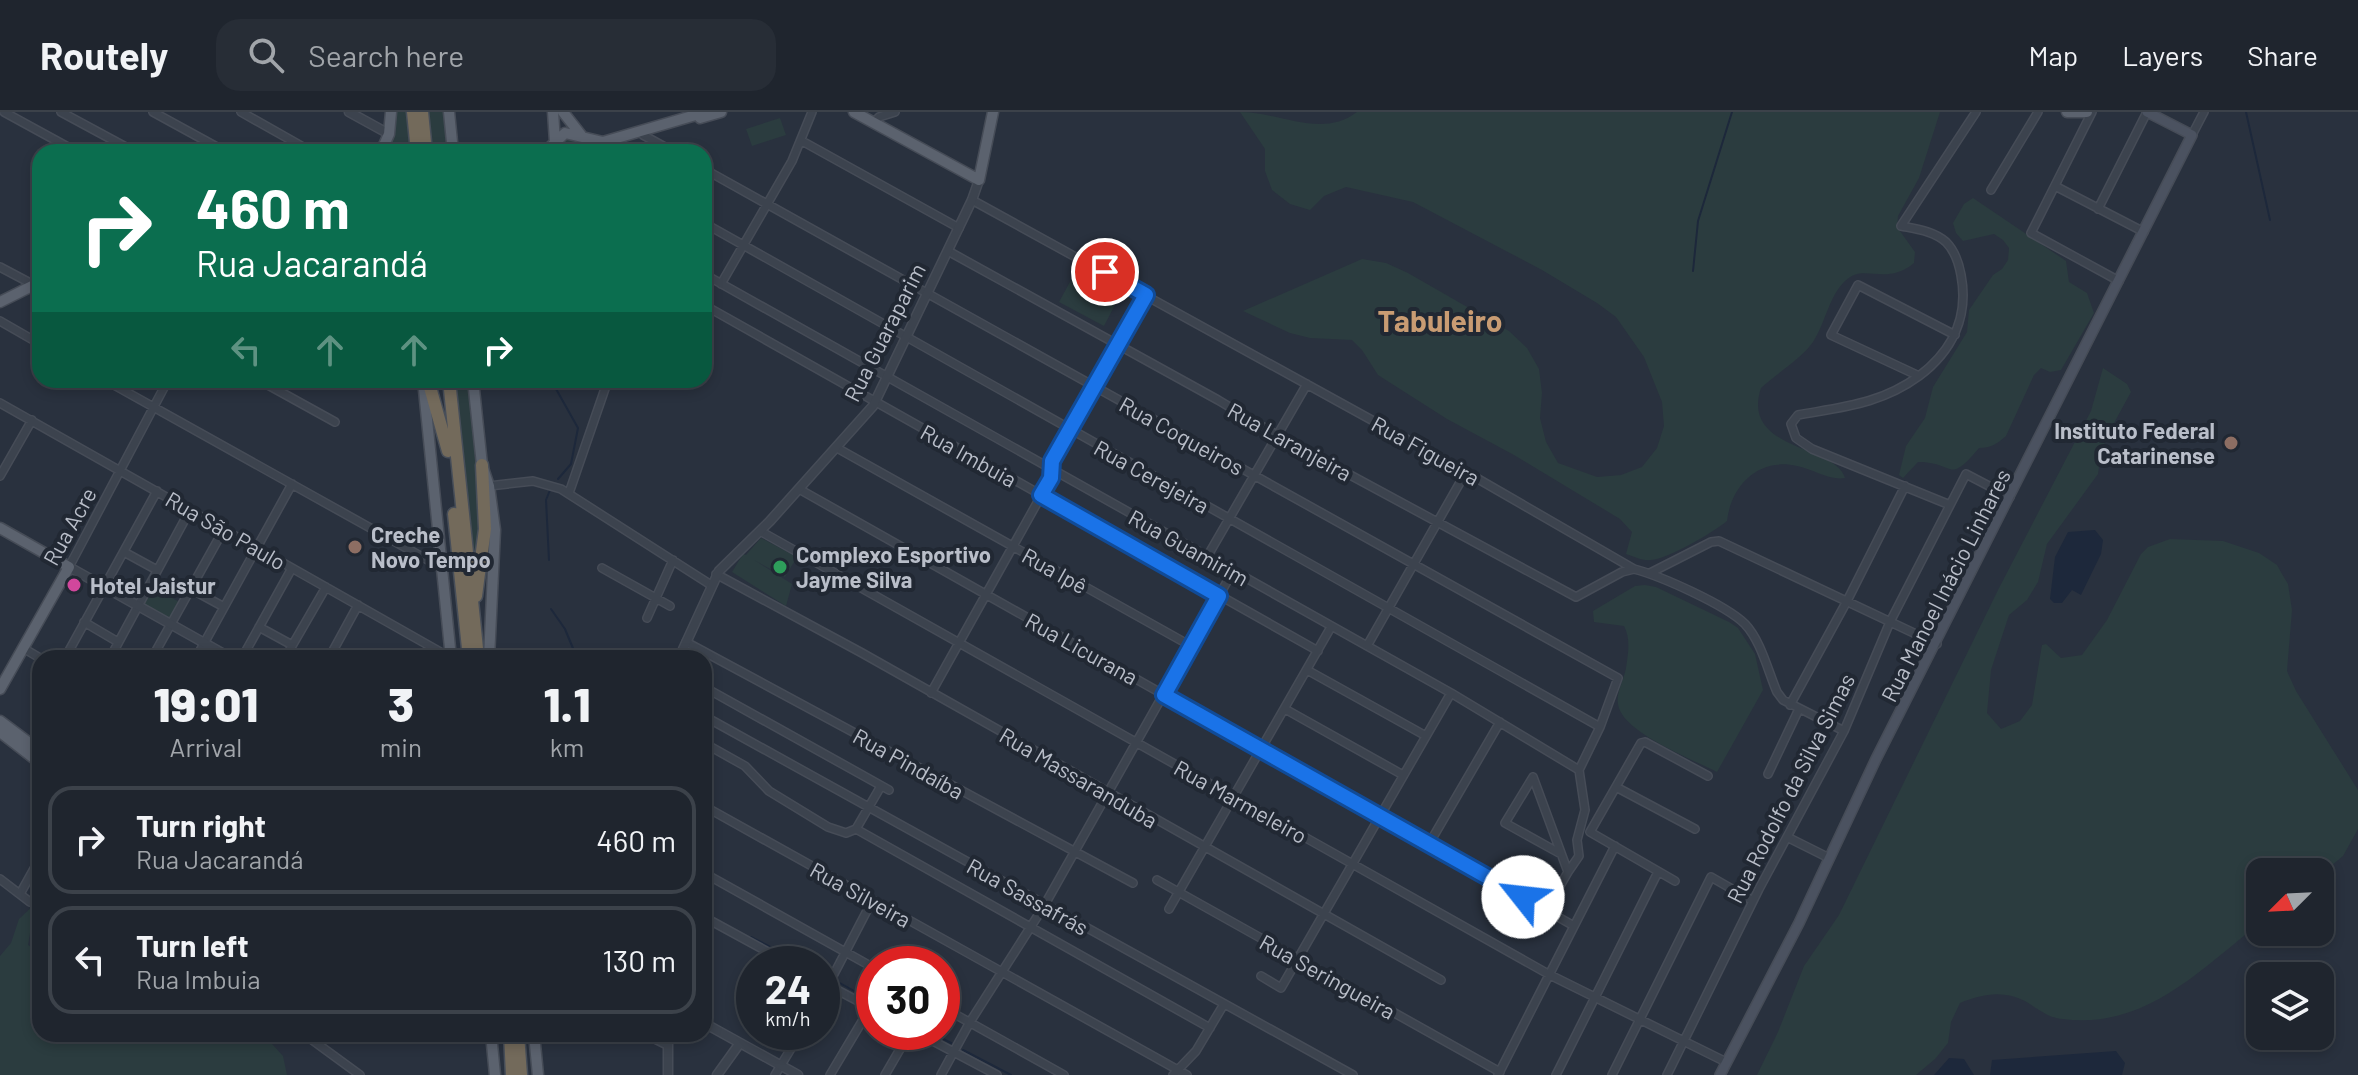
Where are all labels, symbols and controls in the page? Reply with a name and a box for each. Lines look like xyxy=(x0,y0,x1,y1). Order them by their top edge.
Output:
search box xyxy=(216,19,776,91)
text: Routely xyxy=(40,32,168,78)
icon: search xyxy=(244,33,288,77)
text: Search here xyxy=(308,37,464,73)
text: Map xyxy=(2028,38,2078,72)
text: Layers xyxy=(2122,38,2203,72)
text: Share xyxy=(2247,38,2318,72)
text: 460 m xyxy=(196,173,350,240)
icon: right xyxy=(64,176,168,280)
pin xyxy=(1071,238,1139,306)
text: Rua Jacarandá xyxy=(196,241,428,284)
icon: arrive xyxy=(1083,250,1127,294)
street label: Rua Guaraparim xyxy=(838,258,930,406)
district label: Tabuleiro xyxy=(1378,302,1502,338)
icon: left xyxy=(224,328,268,372)
icon: ahead xyxy=(308,328,352,372)
icon: ahead xyxy=(392,328,436,372)
icon: right xyxy=(476,328,520,372)
street label: Rua Coqueiros xyxy=(1115,390,1249,480)
street label: Rua Laranjeira xyxy=(1224,396,1356,486)
street label: Rua Figueira xyxy=(1368,410,1484,490)
place label: Instituto Federal Catarinense xyxy=(2054,417,2215,468)
street label: Rua Imbuia xyxy=(917,418,1021,492)
street label: Rua Cerejeira xyxy=(1090,434,1214,518)
marker: Instituto Federal Catarinense xyxy=(2222,434,2240,452)
street label: Rua Manoel Inácio Linhares xyxy=(1875,464,2015,706)
street label: Rua Acre xyxy=(37,483,101,569)
street label: Rua São Paulo xyxy=(161,485,291,575)
street label: Rua Guamirim xyxy=(1125,503,1253,591)
place label: Creche Novo Tempo xyxy=(371,521,491,572)
marker: Creche Novo Tempo xyxy=(346,538,364,556)
place label: Complexo Esportivo Jayme Silva xyxy=(796,541,991,592)
street label: Rua Ipê xyxy=(1018,542,1092,598)
marker: Complexo Esportivo Jayme Silva xyxy=(771,558,789,576)
place label: Hotel Jaistur xyxy=(90,572,216,598)
marker: Hotel Jaistur xyxy=(65,576,83,594)
street label: Rua Licurana xyxy=(1021,606,1143,690)
street label: Rua Rodolfo da Silva Simas xyxy=(1721,669,1859,907)
text: 19:01 xyxy=(154,674,258,732)
text: 3 xyxy=(388,674,414,732)
text: 1.1 xyxy=(544,674,590,732)
street label: Rua Massaranduba xyxy=(995,721,1163,833)
street label: Rua Pindaíba xyxy=(849,722,969,804)
text: Arrival xyxy=(170,731,242,762)
text: min xyxy=(380,731,422,762)
text: km xyxy=(550,731,584,762)
street label: Rua Marmeleiro xyxy=(1170,754,1312,848)
text: Turn right xyxy=(136,807,266,843)
icon: right xyxy=(68,818,112,862)
text: 460 m xyxy=(596,822,676,858)
text: Rua Jacarandá xyxy=(136,843,303,874)
street label: Rua Sassafrás xyxy=(963,852,1093,940)
position arrow xyxy=(1481,855,1565,939)
street label: Rua Silveira xyxy=(806,856,916,932)
north arrow xyxy=(2246,858,2334,946)
map controls xyxy=(2246,858,2334,1050)
text: Turn left xyxy=(136,927,249,963)
street label: Rua Seringueira xyxy=(1256,928,1400,1024)
icon: left xyxy=(68,938,112,982)
text: 130 m xyxy=(602,942,676,978)
speed limit sign: 30 xyxy=(856,946,960,1050)
button: layers xyxy=(2246,962,2334,1050)
text: Rua Imbuia xyxy=(136,963,261,994)
text: 24 xyxy=(765,964,811,1012)
text: km/h xyxy=(765,1006,811,1030)

